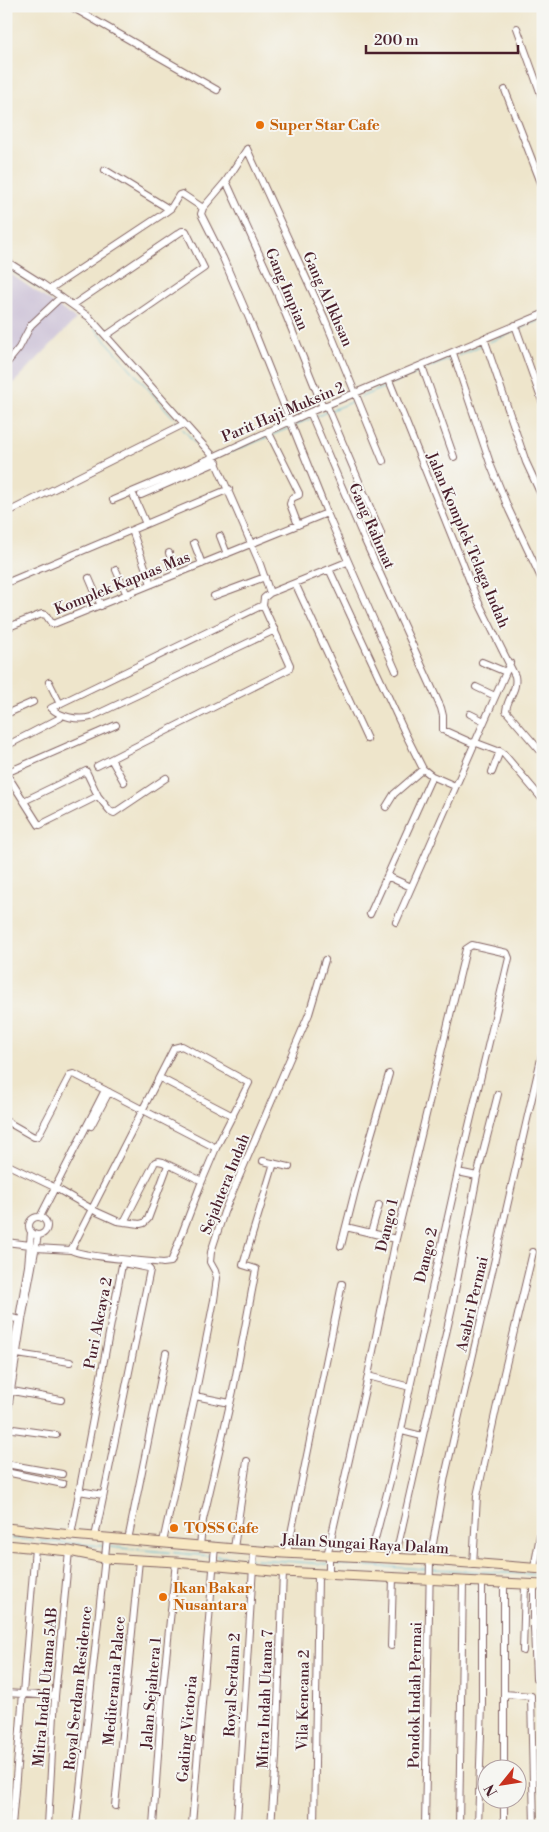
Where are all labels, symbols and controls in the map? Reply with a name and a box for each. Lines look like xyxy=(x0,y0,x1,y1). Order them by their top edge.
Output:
scale bar xyxy=(366,22,519,54)
text: 200 m xyxy=(374,31,419,50)
place label: Super Star Cafe xyxy=(270,116,380,135)
marker: Super Star Cafe xyxy=(254,119,266,131)
street label: Gang Impian xyxy=(261,245,312,333)
street label: Gang Al Ikhsan xyxy=(298,249,357,350)
street label: Parit Haji Muksin 2 xyxy=(219,378,348,447)
street label: Jalan Komplek Telaga Indah xyxy=(422,449,513,631)
street label: Gang Rahmat xyxy=(344,480,399,573)
street label: Komplek Kapuas Mas xyxy=(51,548,193,619)
street label: Sejahtera Indah xyxy=(197,1131,254,1237)
street label: Dango 1 xyxy=(372,1196,403,1254)
street label: Dango 2 xyxy=(411,1226,442,1285)
street label: Asabri Permai xyxy=(452,1255,493,1355)
street label: Puri Akcaya 2 xyxy=(80,1276,117,1371)
place label: TOSS Cafe xyxy=(184,1519,259,1538)
marker: TOSS Cafe xyxy=(168,1522,180,1534)
street label: Jalan Sungai Raya Dalam xyxy=(280,1531,449,1558)
place label: Ikan Bakar Nusantara xyxy=(173,1579,253,1615)
marker: Ikan Bakar Nusantara xyxy=(157,1591,169,1603)
street label: Royal Serdam Residence xyxy=(60,1605,97,1771)
street label: Mitra Indah Utama 5AB xyxy=(29,1606,62,1768)
street label: Mediterania Palace xyxy=(99,1616,130,1746)
street label: Pondok Indah Permai xyxy=(405,1622,426,1768)
street label: Mitra Indah Utama 7 xyxy=(254,1629,277,1769)
street label: Royal Serdam 2 xyxy=(220,1633,245,1738)
street label: Jalan Sejahtera 1 xyxy=(137,1636,166,1751)
street label: Vila Kencana 2 xyxy=(293,1650,314,1752)
street label: Gading Victoria xyxy=(173,1674,202,1783)
north arrow xyxy=(476,1760,526,1810)
text: N xyxy=(481,1781,502,1799)

